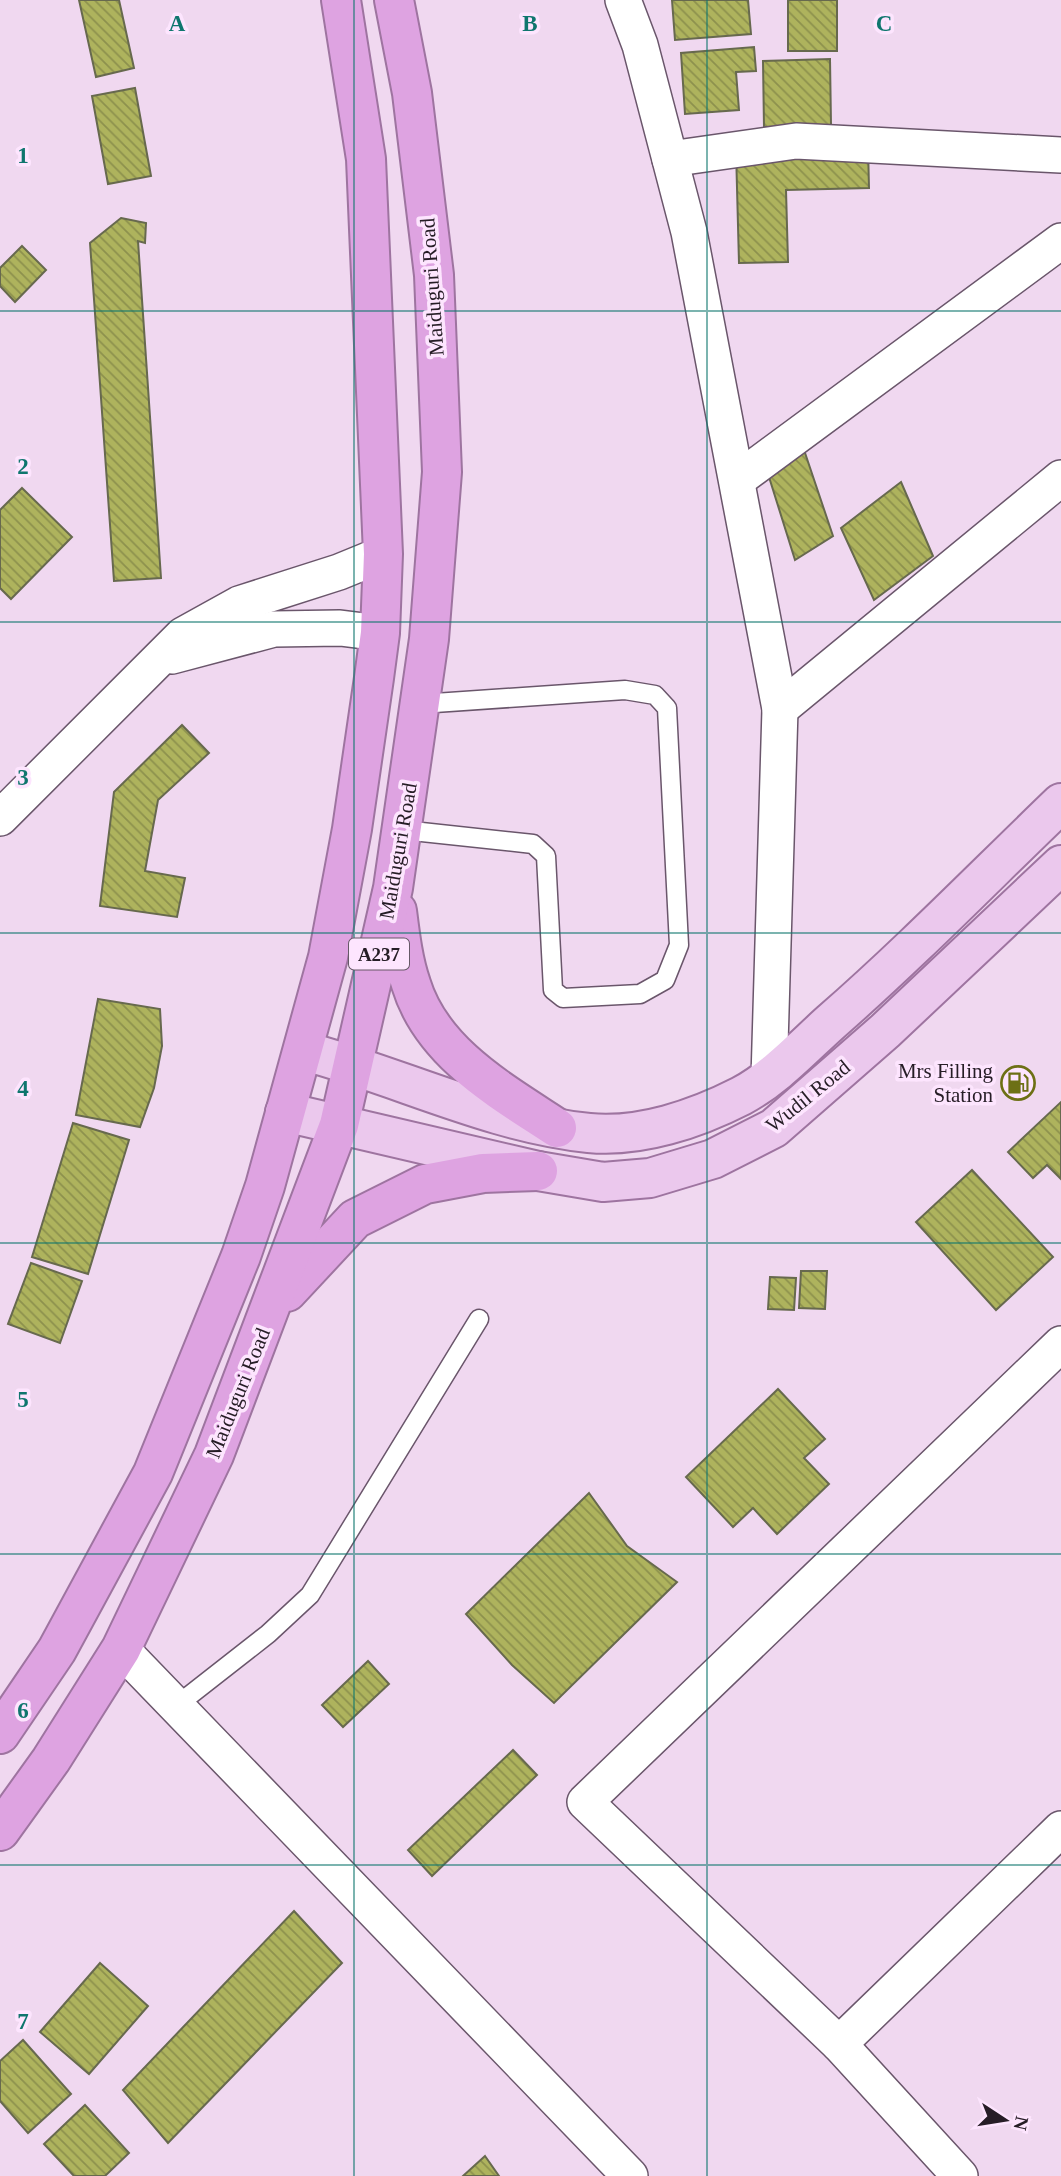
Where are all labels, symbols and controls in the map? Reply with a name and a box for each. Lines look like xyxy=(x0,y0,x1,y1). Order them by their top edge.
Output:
text: A xyxy=(169,11,186,36)
text: B xyxy=(522,11,538,36)
text: C xyxy=(876,11,892,36)
text: 1 xyxy=(17,143,29,168)
street label: Maiduguri Road xyxy=(415,217,449,357)
text: 2 xyxy=(17,454,29,479)
text: 3 xyxy=(17,765,29,790)
street label: Maiduguri Road xyxy=(374,780,422,921)
road number: A237 xyxy=(349,938,409,970)
street label: Wudil Road xyxy=(761,1055,855,1137)
place label: Mrs Filling Station xyxy=(898,1059,993,1107)
fuel station icon: Mrs Filling Station xyxy=(999,1064,1037,1102)
text: 4 xyxy=(17,1076,29,1101)
street label: Maiduguri Road xyxy=(201,1324,275,1462)
text: 5 xyxy=(17,1387,29,1412)
text: 6 xyxy=(17,1698,29,1723)
text: 7 xyxy=(17,2009,29,2034)
north arrow xyxy=(970,2085,1040,2155)
text: N xyxy=(1009,2115,1033,2133)

